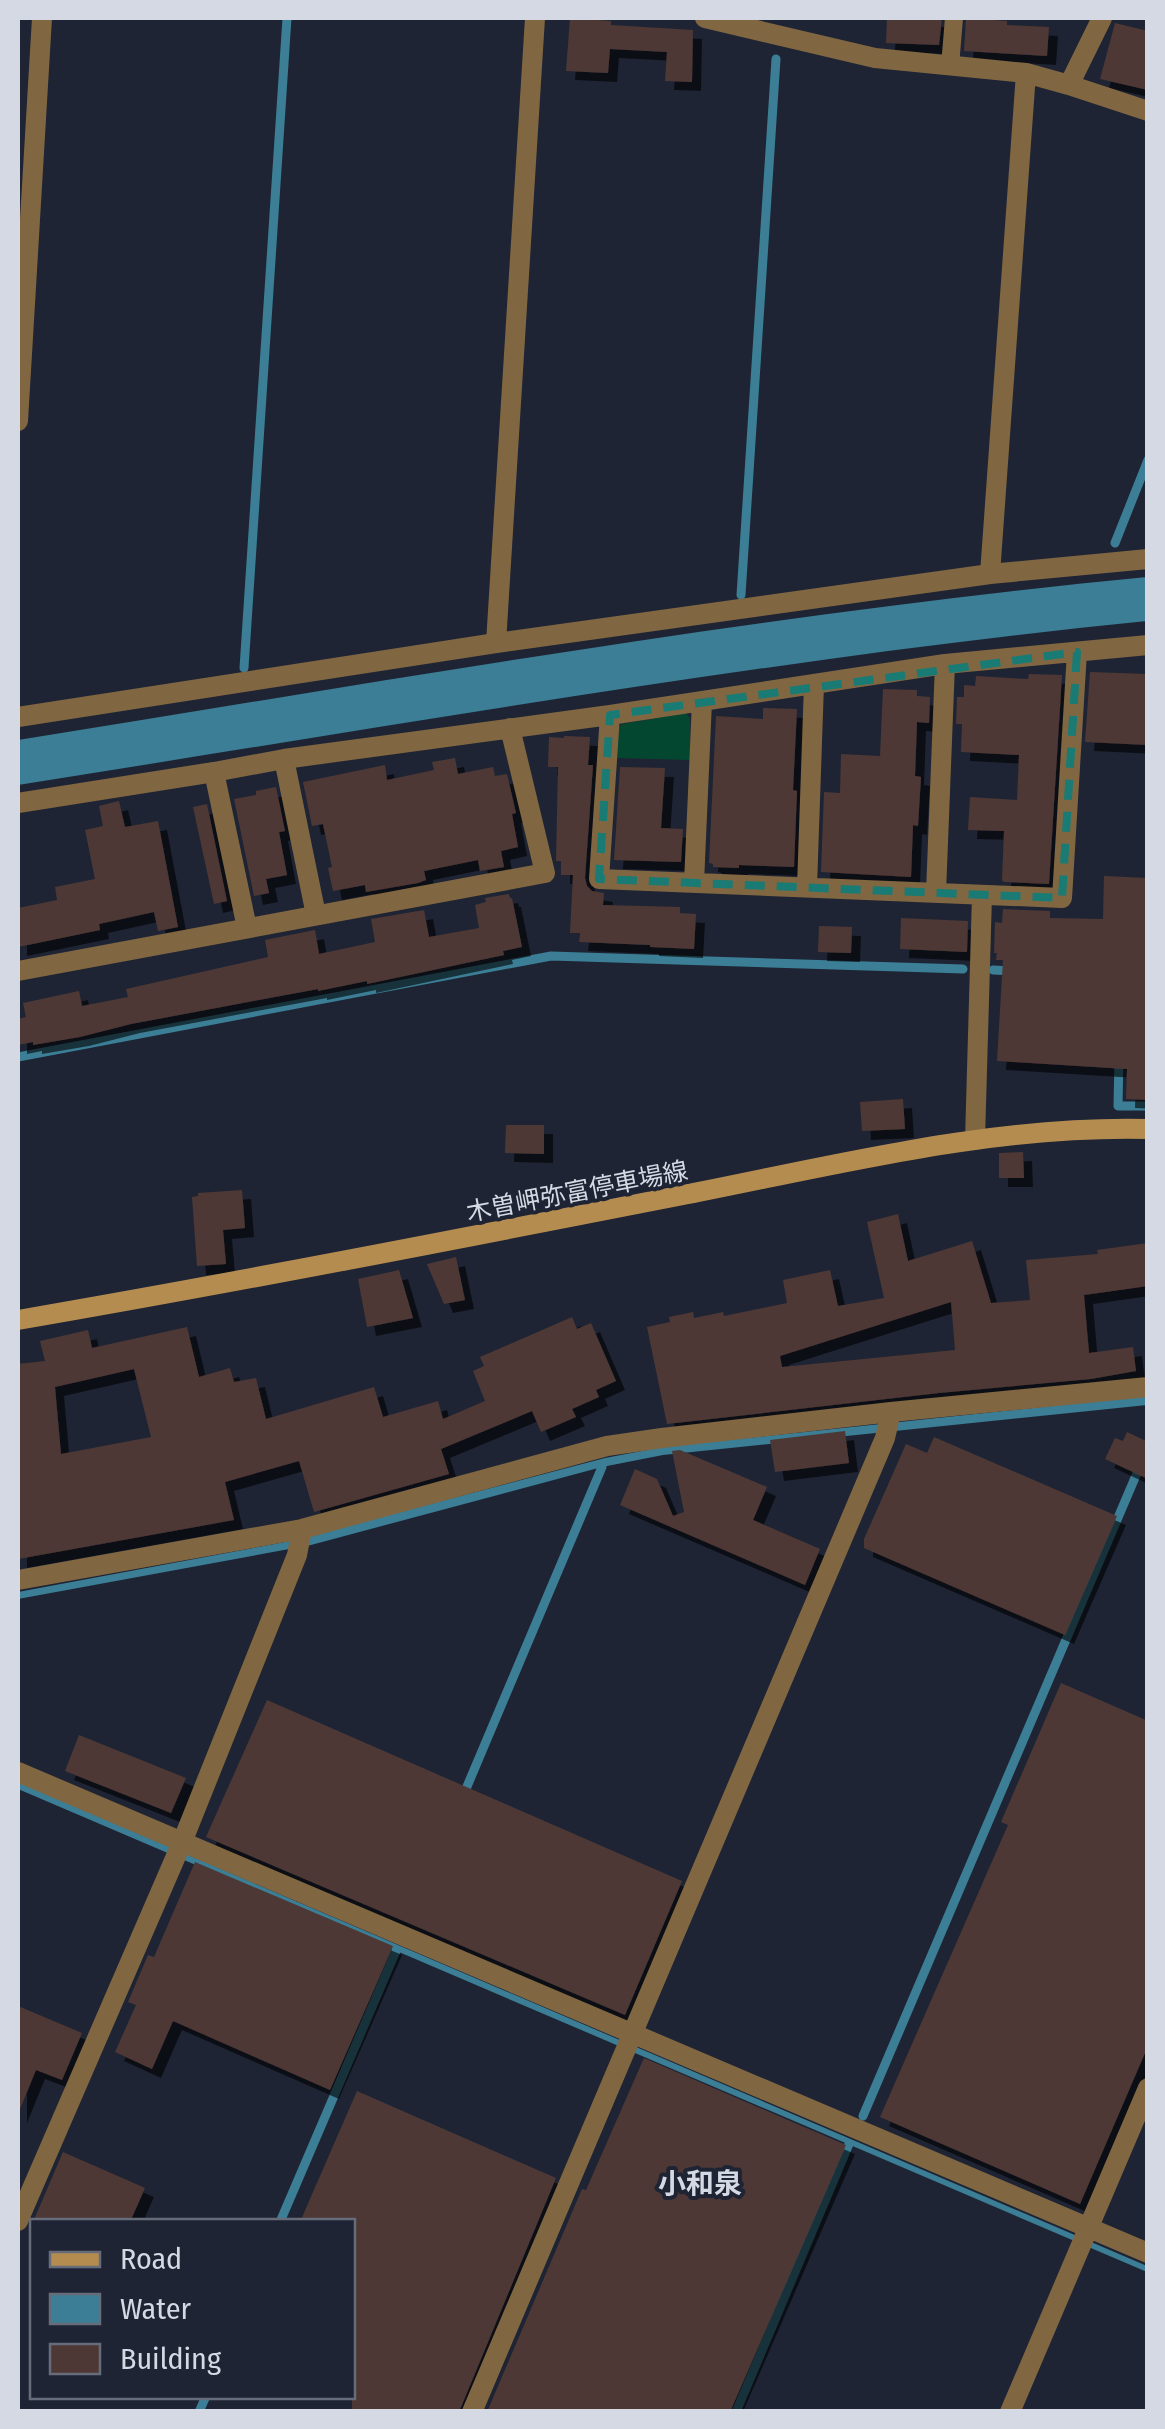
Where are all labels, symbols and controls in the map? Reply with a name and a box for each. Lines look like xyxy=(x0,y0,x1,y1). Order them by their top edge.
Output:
street label: 木曽岬弥富停車場線 xyxy=(464,1156,690,1228)
district label: 小和泉 xyxy=(658,2167,742,2200)
legend xyxy=(30,2219,355,2399)
text: Road xyxy=(120,2241,182,2277)
text: Water xyxy=(120,2291,191,2327)
text: Building xyxy=(120,2341,222,2377)

